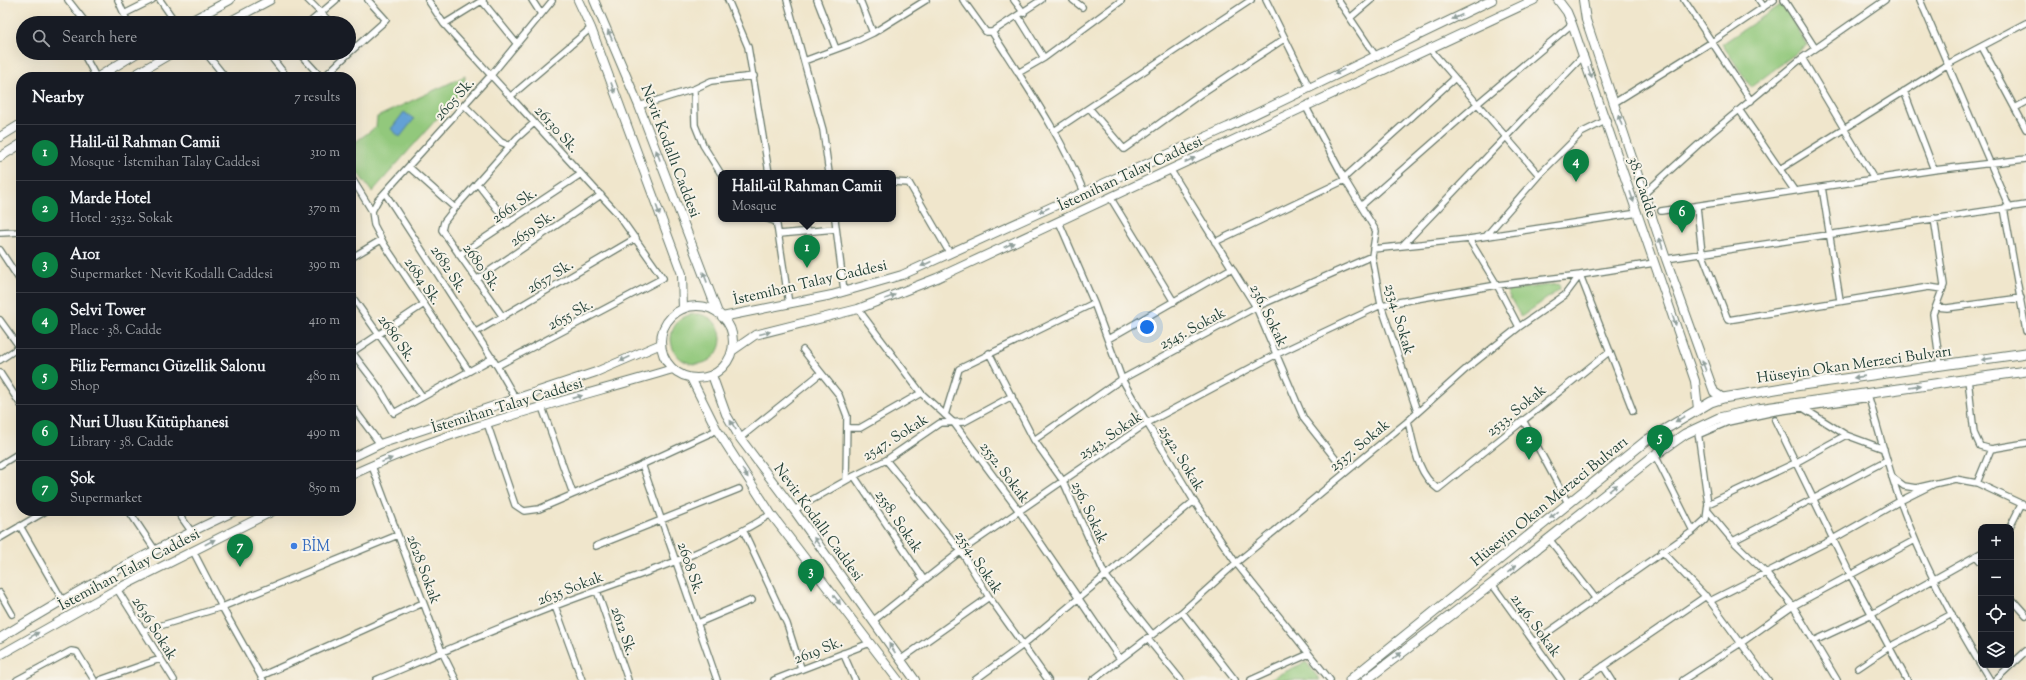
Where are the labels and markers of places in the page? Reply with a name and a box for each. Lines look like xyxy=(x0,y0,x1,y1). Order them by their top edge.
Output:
pin: 4 xyxy=(1563,149,1589,182)
pin: 6 xyxy=(1669,200,1695,233)
pin: 1 xyxy=(794,235,820,268)
pin: 5 xyxy=(1647,425,1673,458)
pin: 2 xyxy=(1516,427,1542,460)
pin: 7 xyxy=(227,534,253,567)
place label: BİM xyxy=(302,536,330,558)
marker: BİM xyxy=(289,541,299,551)
pin: 3 xyxy=(798,559,824,592)

